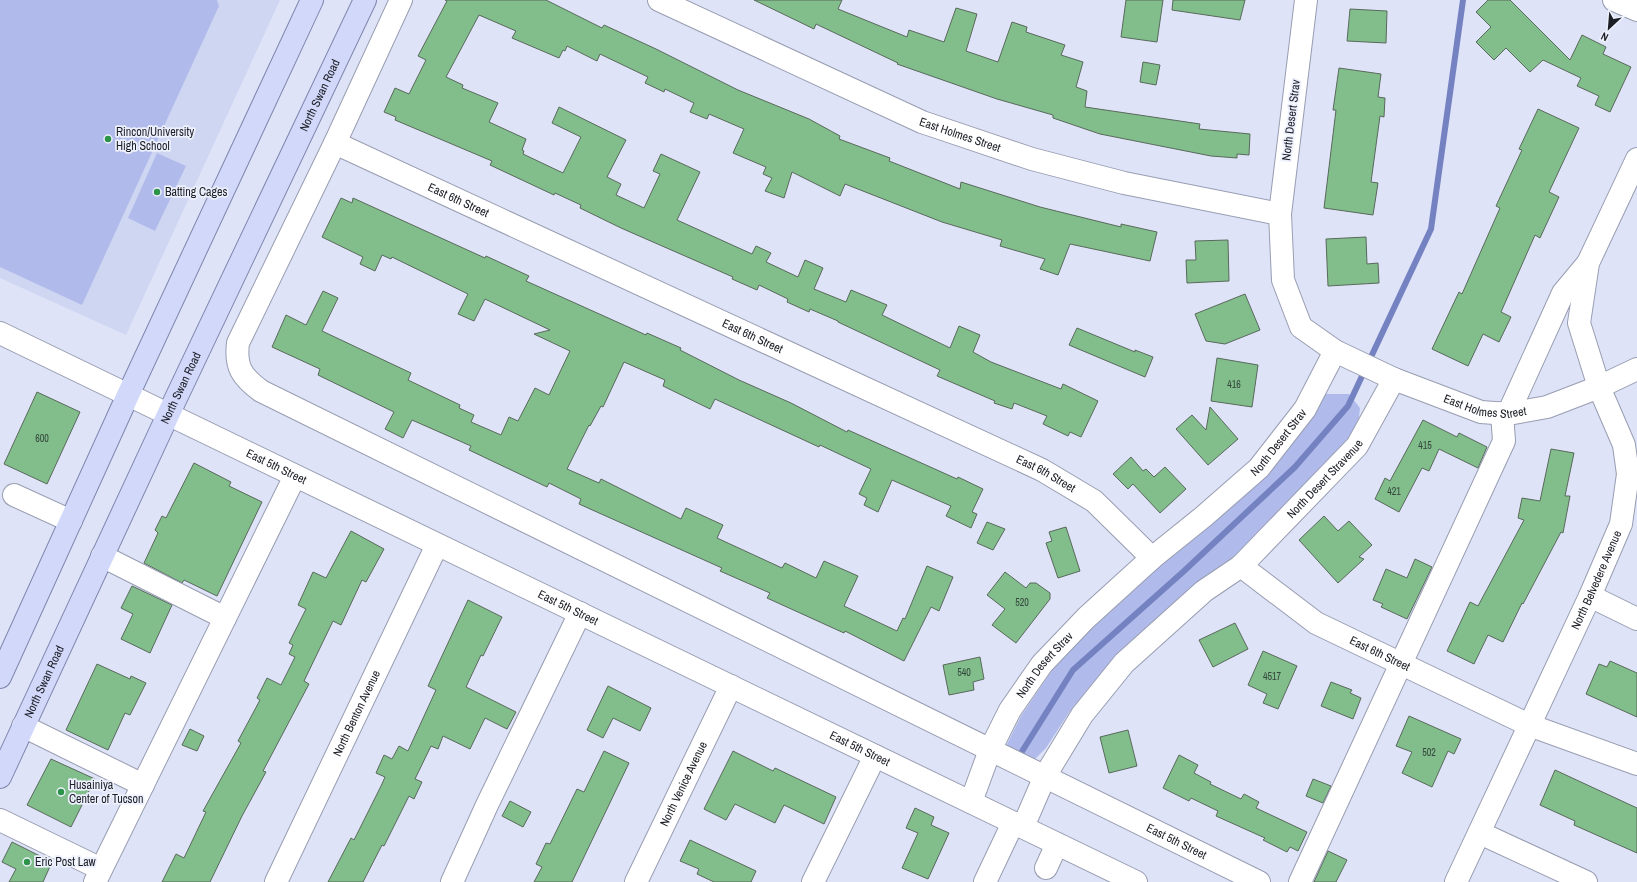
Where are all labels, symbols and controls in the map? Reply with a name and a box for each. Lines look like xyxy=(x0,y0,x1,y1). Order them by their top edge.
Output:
north arrow xyxy=(1589,8,1629,48)
text: N xyxy=(1599,29,1611,45)
street label: North Swan Road xyxy=(296,57,344,134)
street label: North Desert Strav xyxy=(1278,79,1304,161)
street label: East Holmes Street xyxy=(917,114,1003,156)
place label: Rincon/University High School xyxy=(116,124,194,154)
marker: Rincon/University High School xyxy=(103,134,113,144)
street label: East 6th Street xyxy=(425,179,492,221)
place label: Batting Cages xyxy=(165,184,227,200)
marker: Batting Cages xyxy=(152,187,162,197)
street label: East 6th Street xyxy=(720,315,786,357)
street label: North Swan Road xyxy=(157,349,205,427)
house number: 416 xyxy=(1227,378,1241,391)
street label: East Holmes Street xyxy=(1441,391,1528,422)
street label: North Desert Strav xyxy=(1247,405,1310,480)
house number: 600 xyxy=(35,432,49,445)
street label: North Desert Stravenue xyxy=(1283,437,1367,522)
house number: 415 xyxy=(1418,439,1432,452)
street label: East 5th Street xyxy=(244,445,310,488)
street label: East 6th Street xyxy=(1014,451,1079,496)
house number: 421 xyxy=(1387,485,1401,498)
street label: North Belvedere Avenue xyxy=(1567,528,1625,632)
street label: East 5th Street xyxy=(535,586,601,629)
house number: 520 xyxy=(1015,596,1029,609)
street label: North Desert Strav xyxy=(1013,628,1077,701)
street label: East 6th Street xyxy=(1347,632,1413,675)
street label: North Swan Road xyxy=(21,643,68,720)
house number: 540 xyxy=(957,666,971,679)
street label: North Benton Avenue xyxy=(329,668,384,759)
house number: 4517 xyxy=(1263,670,1282,683)
street label: East 5th Street xyxy=(827,727,893,770)
street label: North Venice Avenue xyxy=(656,739,711,829)
house number: 502 xyxy=(1422,746,1436,759)
place label: Husainiya Center of Tucson xyxy=(69,777,143,807)
marker: Husainiya Center of Tucson xyxy=(56,787,66,797)
street label: East 5th Street xyxy=(1144,820,1210,863)
place label: Eric Post Law xyxy=(35,854,97,870)
marker: Eric Post Law xyxy=(22,857,32,867)

